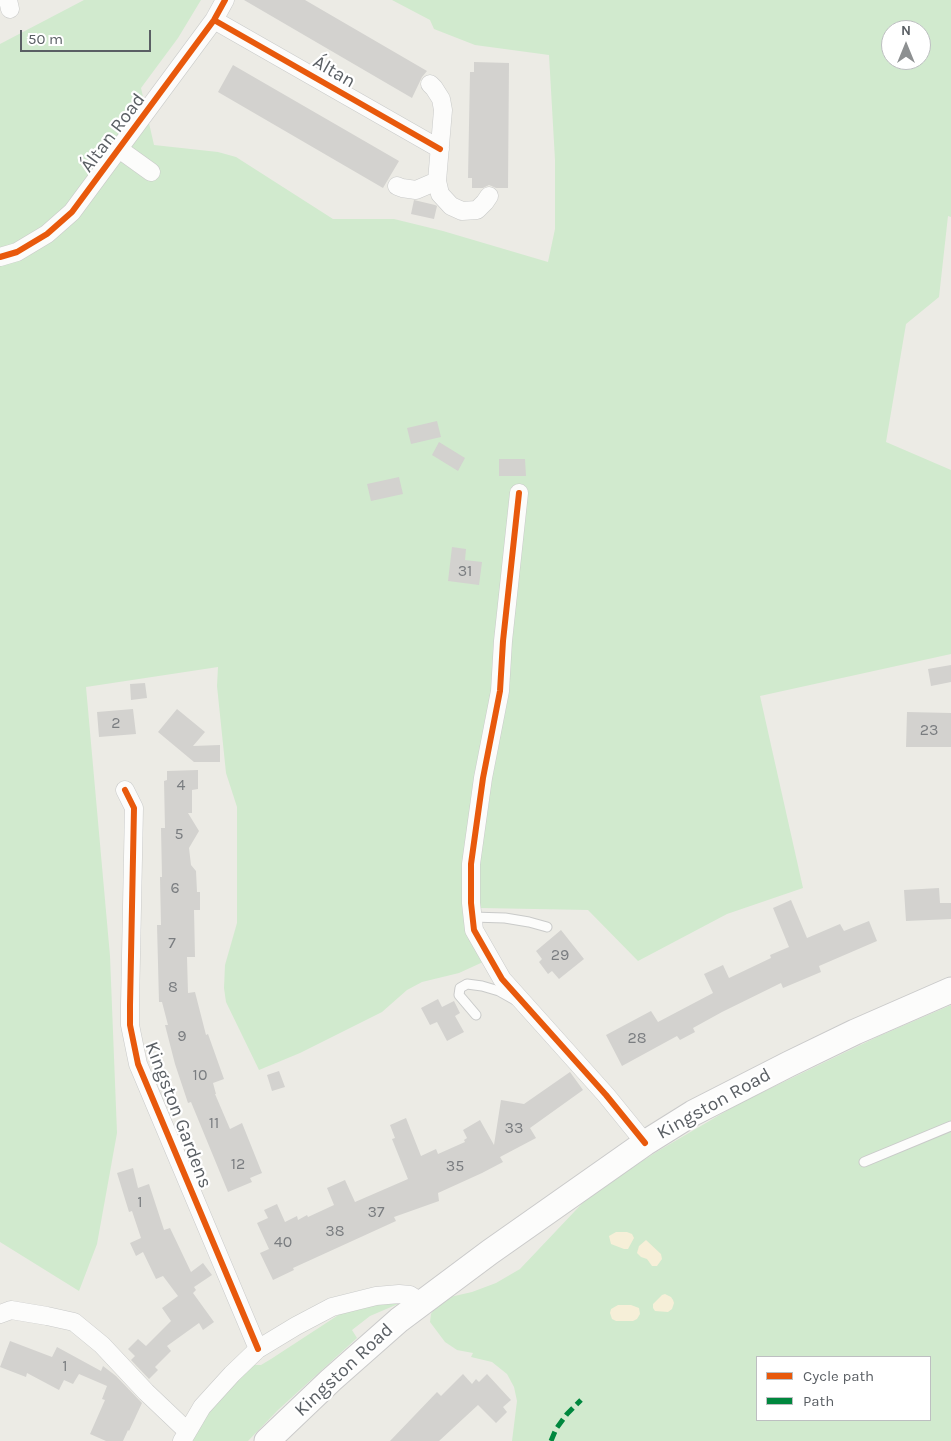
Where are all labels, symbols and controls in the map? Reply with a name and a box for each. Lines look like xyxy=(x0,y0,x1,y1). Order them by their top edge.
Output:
scale bar xyxy=(22,20,154,52)
north arrow xyxy=(881,20,931,70)
text: N xyxy=(901,22,911,39)
text: 50 m xyxy=(28,30,63,48)
street label: Áltan xyxy=(309,51,359,93)
street label: Áltan Road xyxy=(76,89,150,177)
house number: 31 xyxy=(458,561,472,581)
house number: 2 xyxy=(111,713,121,733)
house number: 23 xyxy=(920,720,938,740)
house number: 4 xyxy=(177,775,185,795)
house number: 5 xyxy=(174,824,184,844)
house number: 6 xyxy=(170,878,180,898)
house number: 7 xyxy=(168,933,176,953)
house number: 29 xyxy=(551,945,569,965)
house number: 8 xyxy=(168,977,178,997)
house number: 9 xyxy=(177,1026,187,1046)
house number: 28 xyxy=(627,1028,647,1048)
street label: Kingston Gardens xyxy=(140,1039,216,1191)
street label: Kingston Road xyxy=(653,1063,775,1145)
house number: 10 xyxy=(193,1065,207,1085)
house number: 11 xyxy=(209,1113,219,1133)
house number: 33 xyxy=(505,1118,523,1138)
house number: 12 xyxy=(231,1154,245,1174)
house number: 35 xyxy=(446,1156,464,1176)
house number: 1 xyxy=(137,1192,143,1212)
house number: 37 xyxy=(368,1202,384,1222)
house number: 38 xyxy=(325,1221,345,1241)
house number: 40 xyxy=(274,1232,292,1252)
street label: Kingston Road xyxy=(290,1318,398,1422)
house number: 1 xyxy=(62,1356,68,1376)
legend xyxy=(756,1356,931,1421)
text: Cycle path xyxy=(803,1367,874,1385)
text: Path xyxy=(803,1392,834,1410)

